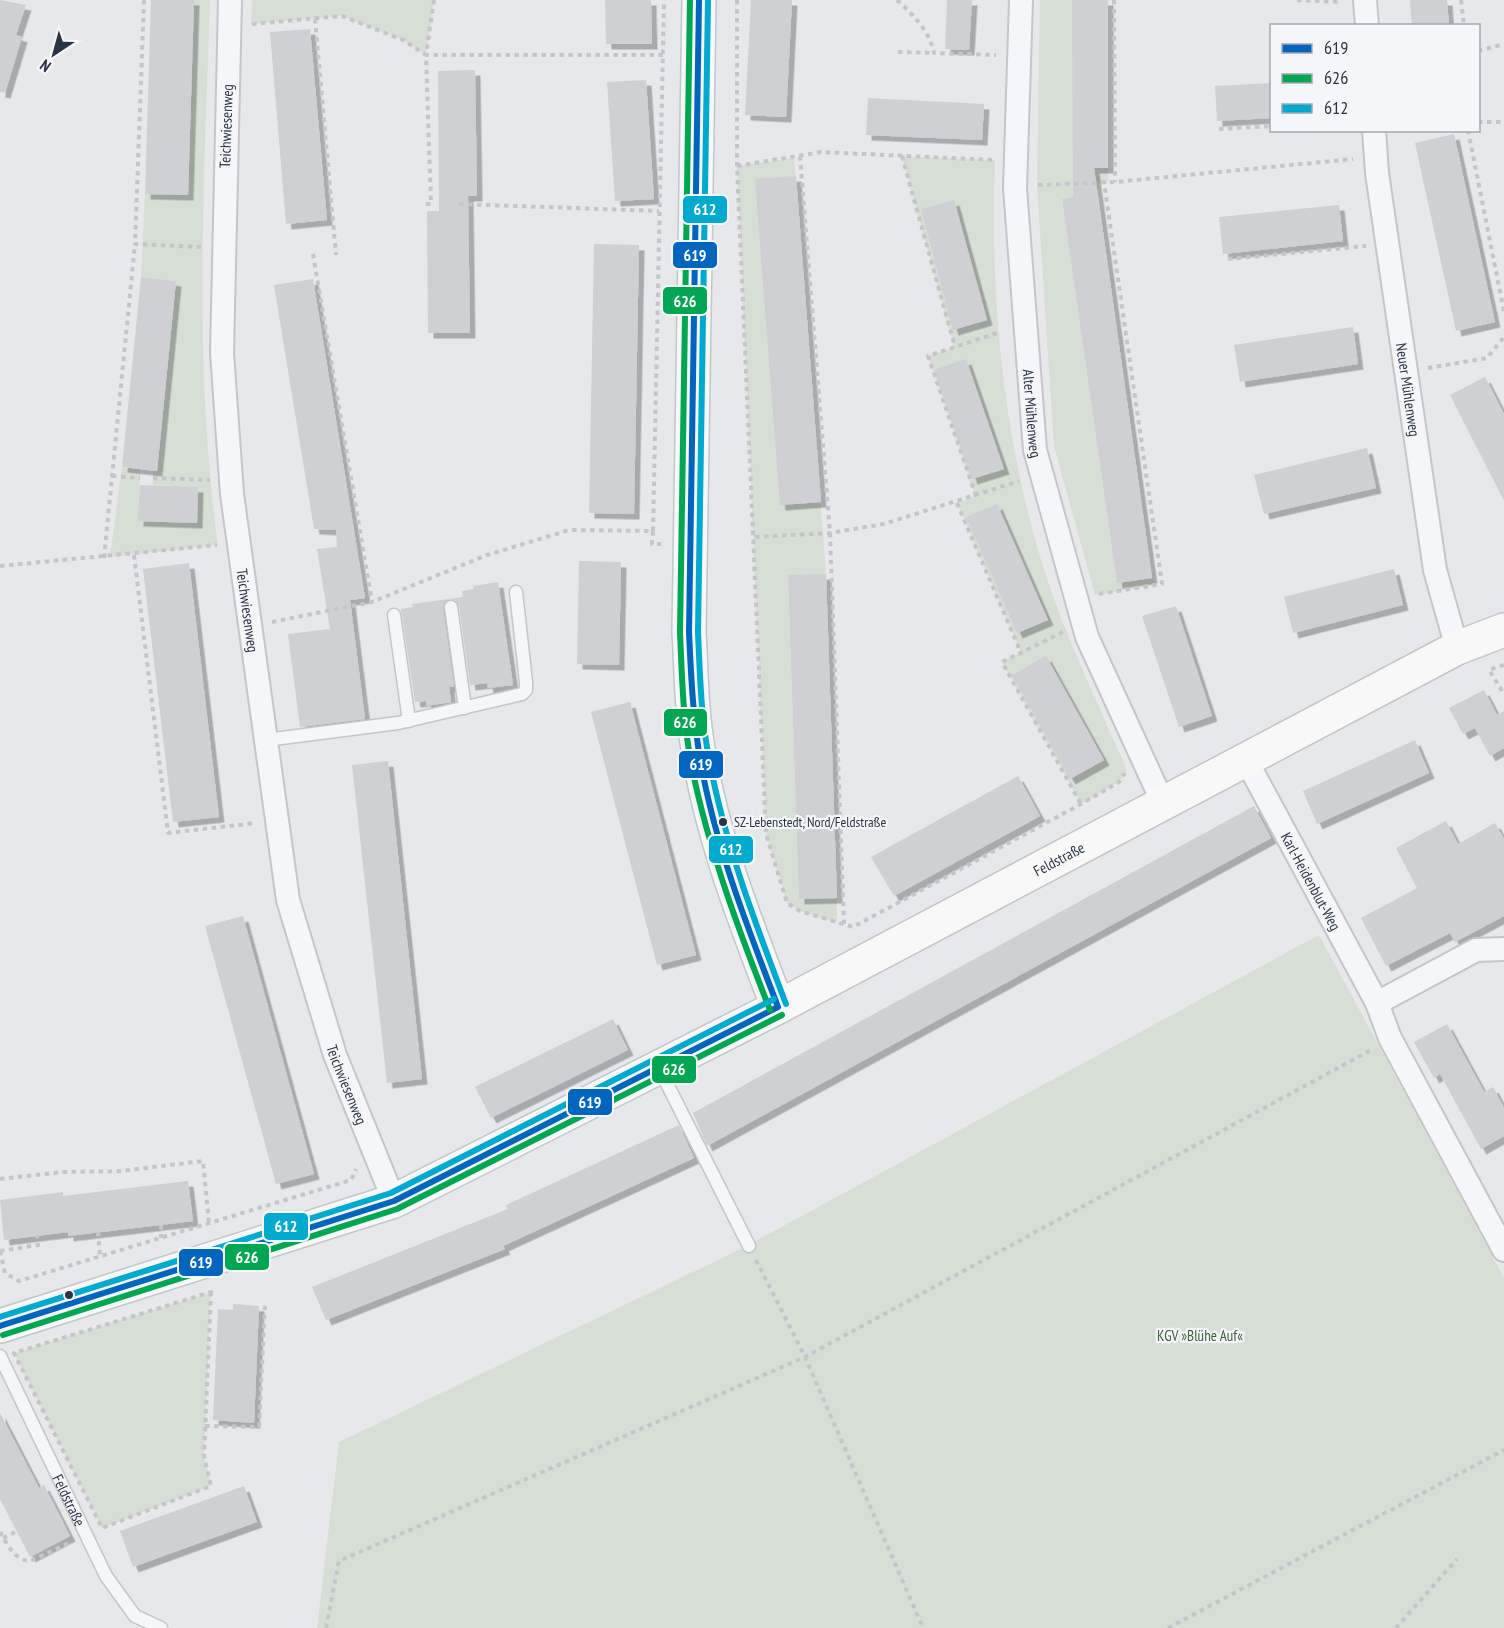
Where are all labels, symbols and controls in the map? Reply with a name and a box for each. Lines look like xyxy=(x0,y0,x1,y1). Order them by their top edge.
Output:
north arrow xyxy=(24,24,84,84)
legend xyxy=(1270,24,1480,132)
text: 619 xyxy=(1324,36,1348,59)
text: N xyxy=(36,56,55,77)
text: 626 xyxy=(1324,66,1348,89)
street label: Teichwiesenweg xyxy=(215,84,237,168)
text: 612 xyxy=(1324,96,1348,119)
line badge: 612 xyxy=(682,195,728,224)
text: 612 xyxy=(694,199,716,219)
line badge: 619 xyxy=(672,241,718,269)
text: 619 xyxy=(684,245,706,265)
line badge: 626 xyxy=(662,286,708,315)
text: 626 xyxy=(674,291,697,311)
street label: Neuer Mühlenweg xyxy=(1392,341,1425,438)
street label: Alter Mühlenweg xyxy=(1019,368,1046,460)
street label: Teichwiesenweg xyxy=(233,568,263,653)
line badge: 626 xyxy=(663,708,708,737)
text: 626 xyxy=(674,712,697,732)
line badge: 619 xyxy=(678,750,724,779)
text: 619 xyxy=(690,754,712,774)
place label: SZ-Lebenstedt, Nord/Feldstraße xyxy=(734,813,886,831)
marker: SZ-Lebenstedt, Nord/Feldstraße xyxy=(717,816,729,828)
street label: Karl-Heidenblut-Weg xyxy=(1277,829,1346,934)
line badge: 612 xyxy=(708,835,754,864)
street label: Feldstraße xyxy=(1030,837,1087,880)
text: 612 xyxy=(720,839,742,859)
street label: Teichwiesenweg xyxy=(323,1042,371,1127)
line badge: 626 xyxy=(651,1055,697,1084)
text: 626 xyxy=(663,1059,686,1079)
line badge: 619 xyxy=(567,1088,613,1116)
text: 619 xyxy=(579,1092,601,1112)
line badge: 612 xyxy=(263,1212,309,1241)
text: 612 xyxy=(275,1216,297,1236)
line badge: 626 xyxy=(224,1243,270,1271)
text: 626 xyxy=(236,1247,259,1267)
line badge: 619 xyxy=(178,1248,224,1277)
text: 619 xyxy=(190,1252,212,1272)
unlabelled marker xyxy=(63,1289,75,1301)
park label: KGV »Blühe Auf« xyxy=(1157,1326,1243,1345)
street label: Feldstraße xyxy=(49,1471,90,1529)

